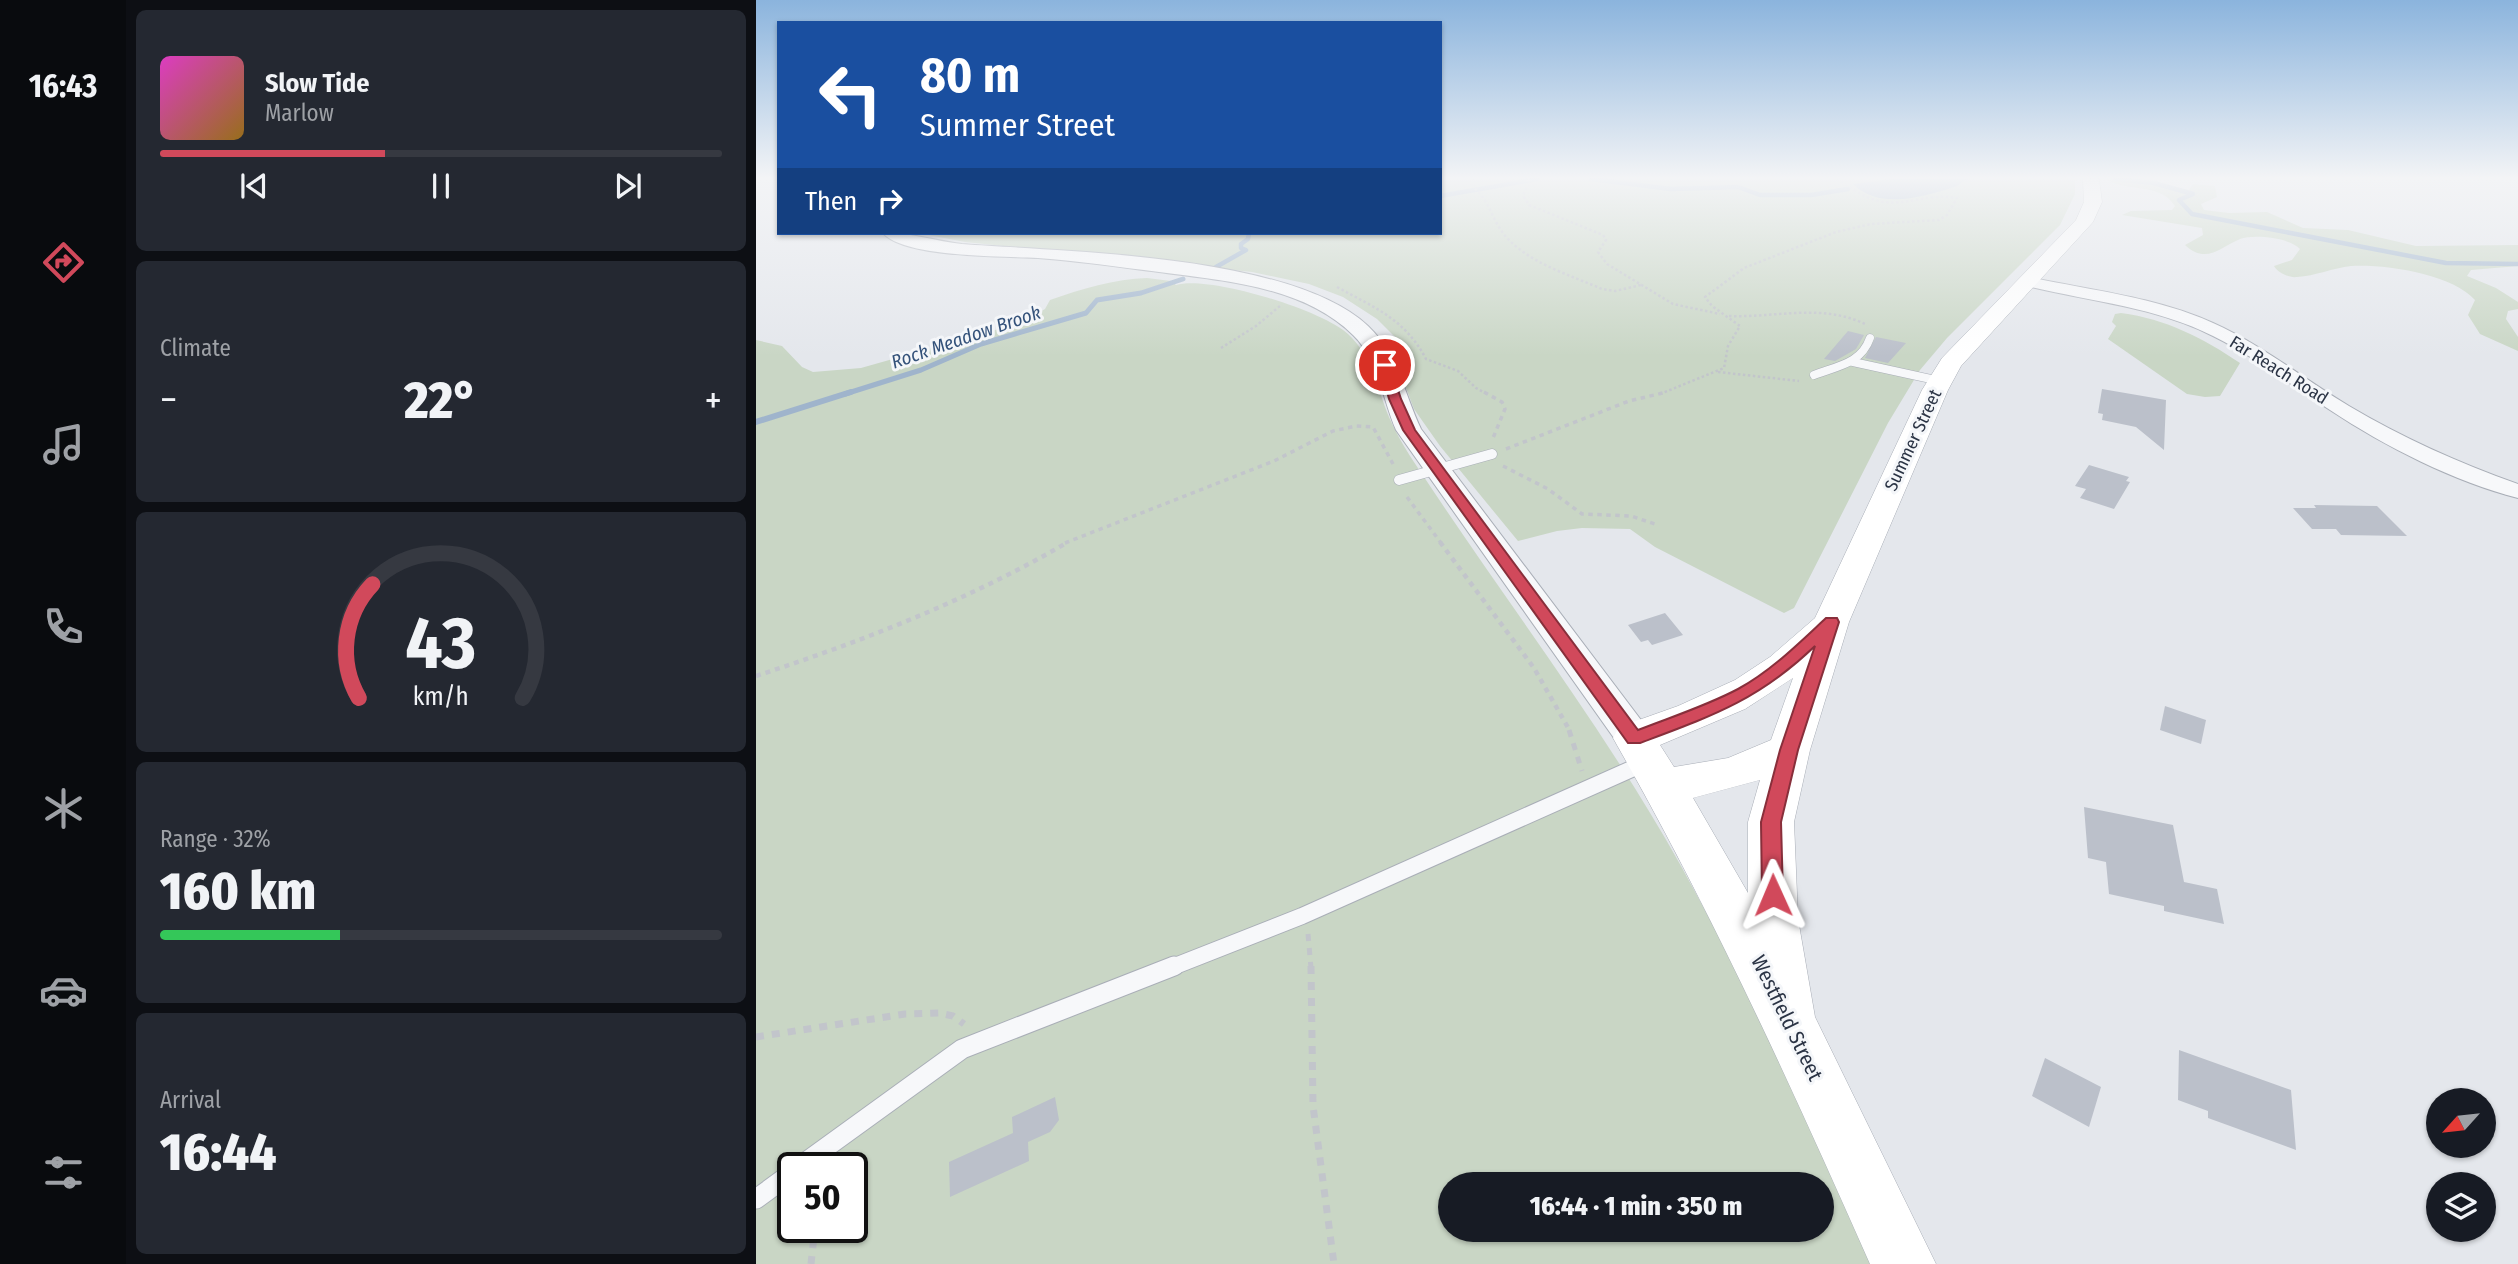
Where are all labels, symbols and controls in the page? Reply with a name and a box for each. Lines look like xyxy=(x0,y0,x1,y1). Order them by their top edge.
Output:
text: 80 m xyxy=(920,46,1020,105)
icon: left xyxy=(805,49,896,140)
text: 16:43 xyxy=(29,67,97,105)
text: Slow Tide xyxy=(265,68,369,99)
text: Marlow xyxy=(265,99,334,127)
text: Summer Street xyxy=(920,106,1115,144)
icon: previous xyxy=(235,167,273,205)
icon: pause xyxy=(422,167,460,205)
icon: next xyxy=(609,167,647,205)
icon: right xyxy=(871,182,909,220)
text: Then xyxy=(805,186,857,217)
icon: directions xyxy=(39,238,88,287)
water label: Rock Meadow Brook xyxy=(888,301,1044,373)
street label: Far Reach Road xyxy=(2226,331,2332,409)
text: Climate xyxy=(160,334,231,362)
pin xyxy=(1355,335,1415,395)
icon: arrive xyxy=(1366,346,1404,384)
text: 22° xyxy=(404,369,478,432)
text: − xyxy=(160,377,177,423)
text: + xyxy=(705,377,722,423)
street label: Summer Street xyxy=(1880,386,1946,494)
icon: music xyxy=(39,420,88,469)
text: 43 xyxy=(405,600,477,687)
icon: phone xyxy=(39,602,88,651)
text: km/h xyxy=(413,682,469,712)
icon: climate xyxy=(39,784,88,833)
text: Range · 32% xyxy=(160,825,271,853)
position arrow xyxy=(1736,858,1810,932)
text: 160 km xyxy=(160,860,316,923)
street label: Westfield Street xyxy=(1745,951,1829,1085)
icon: car xyxy=(39,966,88,1015)
text: Arrival xyxy=(160,1086,221,1114)
north arrow xyxy=(2426,1088,2496,1158)
map controls xyxy=(2426,1088,2496,1242)
text: 16:44 xyxy=(160,1121,276,1184)
icon: filters xyxy=(39,1148,88,1197)
speed limit sign: 50 xyxy=(777,1152,868,1243)
button: layers xyxy=(2426,1172,2496,1242)
text: 16:44 · 1 min · 350 m xyxy=(1530,1191,1742,1222)

